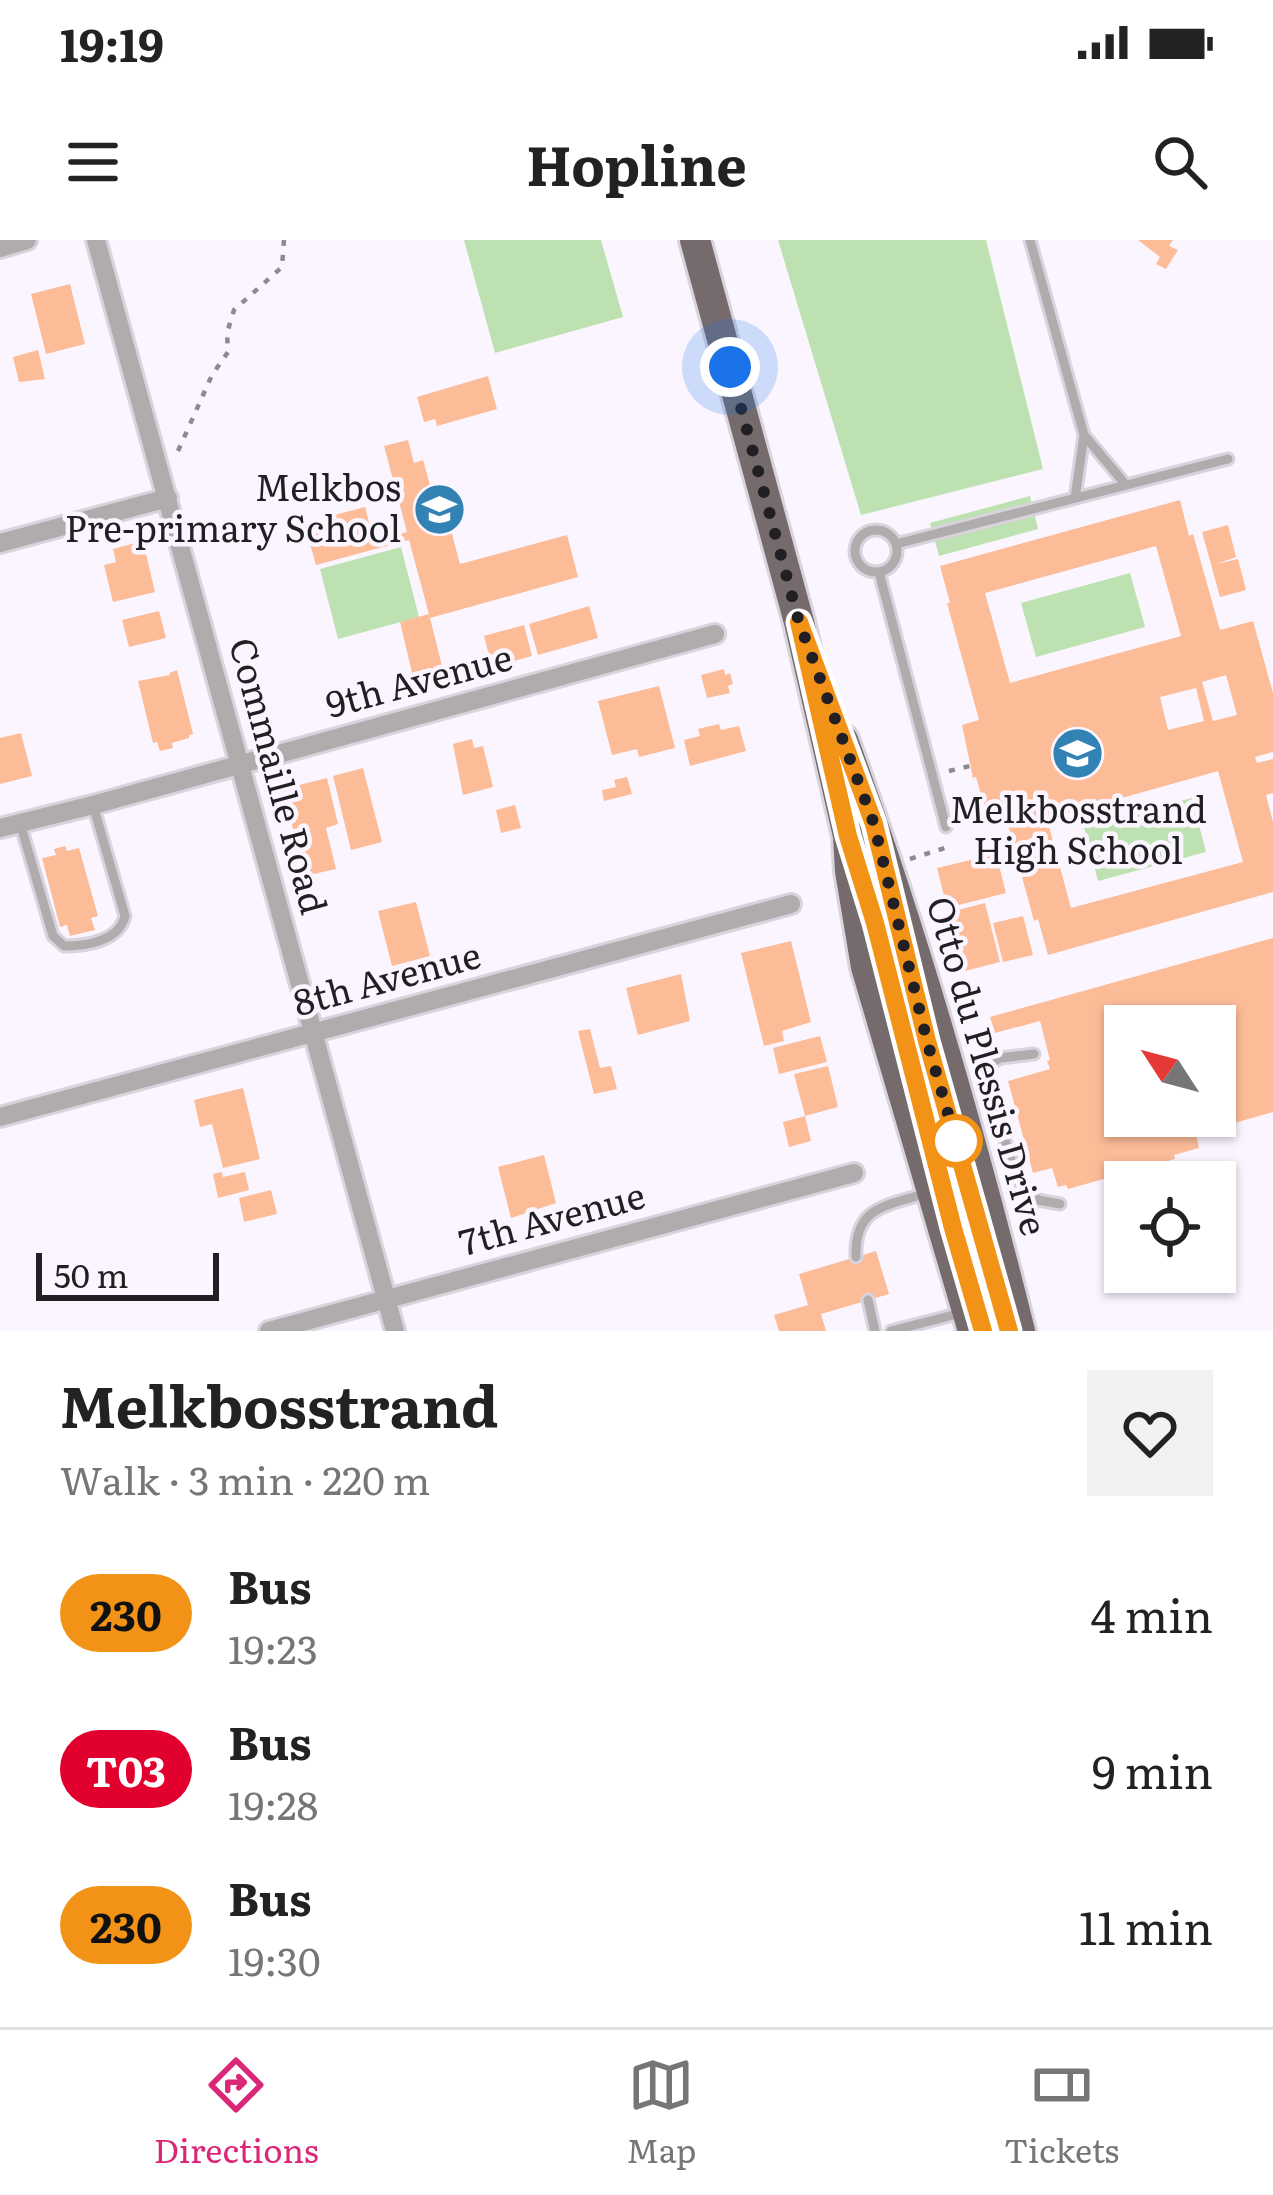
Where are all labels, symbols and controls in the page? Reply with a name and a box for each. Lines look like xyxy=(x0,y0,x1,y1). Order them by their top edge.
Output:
text: 19:19 xyxy=(60,9,164,76)
text: Hopline xyxy=(526,122,747,203)
icon: menu xyxy=(60,129,126,195)
icon: search xyxy=(1147,129,1213,195)
your location xyxy=(700,337,760,397)
place label: Melkbos Pre-primary School xyxy=(65,459,401,553)
school or university icon: Melkbos Pre-primary School xyxy=(412,481,468,537)
street label: 9th Avenue xyxy=(319,628,517,729)
street label: Commaille Road xyxy=(218,631,343,919)
school or university icon: Melkbosstrand High School xyxy=(1050,726,1106,782)
place label: Melkbosstrand High School xyxy=(949,781,1207,875)
street label: Otto du Plessis Drive xyxy=(916,890,1063,1241)
street label: 8th Avenue xyxy=(287,926,486,1027)
north arrow xyxy=(1104,1005,1236,1137)
map controls xyxy=(1104,1005,1236,1293)
unlabelled marker xyxy=(931,1116,981,1166)
button: locate xyxy=(1104,1161,1236,1293)
street label: 7th Avenue xyxy=(453,1166,650,1267)
scale bar xyxy=(36,1247,219,1300)
text: 50 m xyxy=(54,1249,128,1298)
text: Melkbosstrand xyxy=(60,1361,499,1446)
button: heart xyxy=(1087,1370,1213,1496)
text: Walk · 3 min · 220 m xyxy=(60,1449,430,1507)
text: Bus xyxy=(228,1551,312,1618)
text: 4 min xyxy=(1091,1580,1213,1647)
text: 230 xyxy=(90,1582,162,1644)
text: 19:23 xyxy=(228,1618,318,1676)
text: Bus xyxy=(228,1707,312,1774)
text: 9 min xyxy=(1092,1736,1213,1803)
text: T03 xyxy=(86,1738,166,1800)
text: 19:28 xyxy=(228,1774,318,1832)
text: Bus xyxy=(228,1863,312,1930)
text: 11 min xyxy=(1079,1892,1213,1959)
text: 230 xyxy=(90,1894,162,1956)
text: 19:30 xyxy=(228,1930,321,1988)
tab: Directions xyxy=(154,2052,319,2173)
tab: Map xyxy=(626,2052,696,2173)
tab: Tickets xyxy=(1004,2052,1119,2173)

